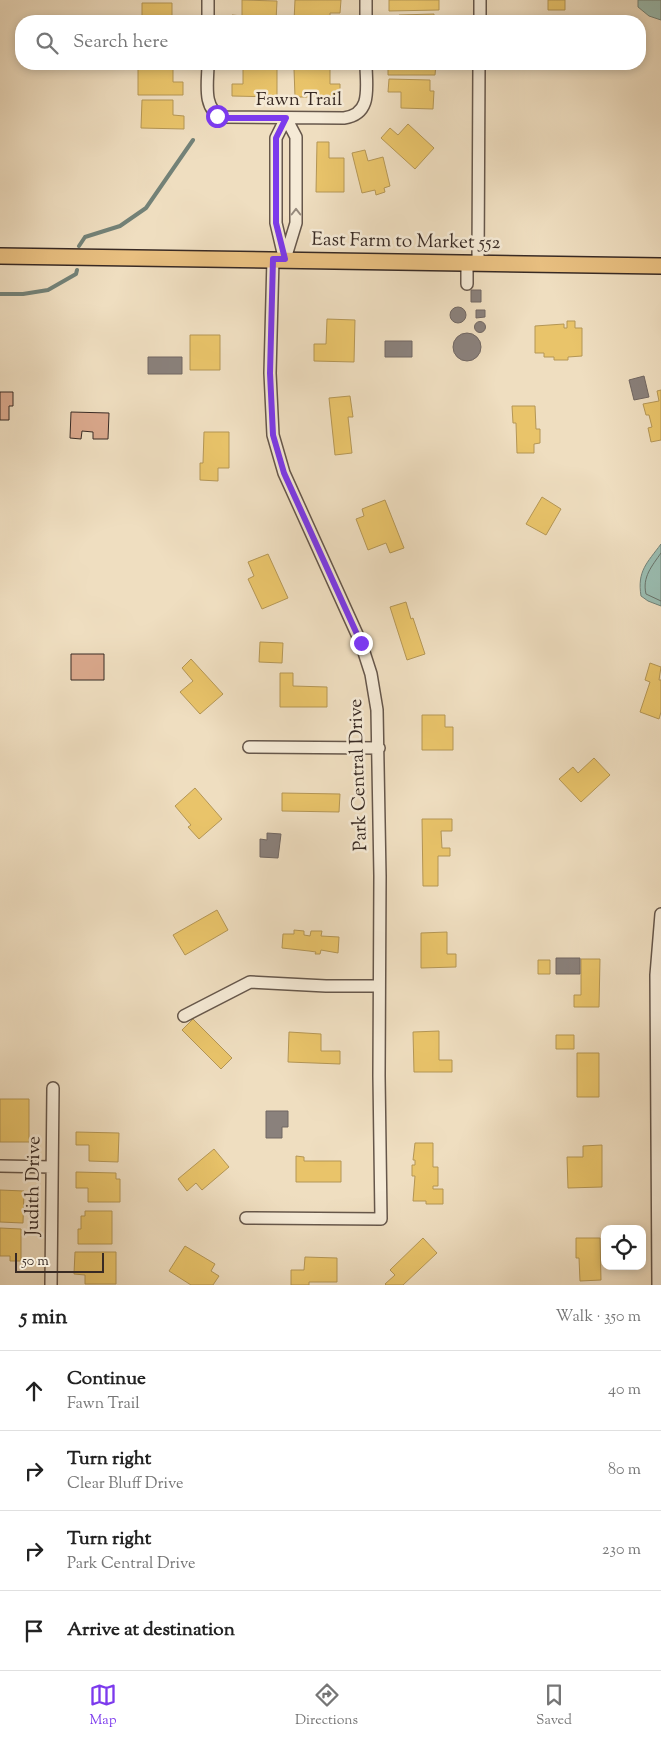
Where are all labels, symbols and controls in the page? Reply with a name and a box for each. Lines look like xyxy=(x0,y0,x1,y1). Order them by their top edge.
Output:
search box xyxy=(15,15,646,70)
icon: search xyxy=(33,29,61,57)
text: Search here xyxy=(73,29,168,56)
street label: Fawn Trail xyxy=(256,87,342,114)
route start xyxy=(206,105,229,128)
one-way arrow xyxy=(291,208,301,216)
street label: East Farm to Market 552 xyxy=(311,227,501,257)
route end xyxy=(350,632,373,655)
street label: Park Central Drive xyxy=(343,698,375,852)
street label: Judith Drive xyxy=(20,1136,48,1237)
map controls xyxy=(601,1225,646,1270)
button: locate xyxy=(601,1225,646,1270)
scale bar xyxy=(15,1250,104,1273)
text: 50 m xyxy=(22,1252,49,1272)
text: 5 min xyxy=(20,1303,67,1333)
text: Walk · 350 m xyxy=(556,1306,641,1329)
text: Continue xyxy=(67,1366,146,1393)
icon: ahead xyxy=(20,1377,48,1405)
text: 40 m xyxy=(608,1379,641,1402)
text: Fawn Trail xyxy=(67,1393,140,1416)
text: Turn right xyxy=(67,1446,151,1473)
icon: right xyxy=(20,1457,48,1485)
text: 80 m xyxy=(608,1459,641,1482)
text: Clear Bluff Drive xyxy=(67,1473,183,1496)
text: Turn right xyxy=(67,1526,151,1553)
icon: right xyxy=(20,1537,48,1565)
text: 230 m xyxy=(602,1539,641,1562)
text: Park Central Drive xyxy=(67,1553,195,1576)
icon: arrive xyxy=(20,1617,48,1645)
text: Arrive at destination xyxy=(67,1617,235,1644)
tab: Map xyxy=(89,1681,117,1731)
tab: Directions xyxy=(295,1681,358,1731)
tab: Saved xyxy=(536,1681,572,1731)

